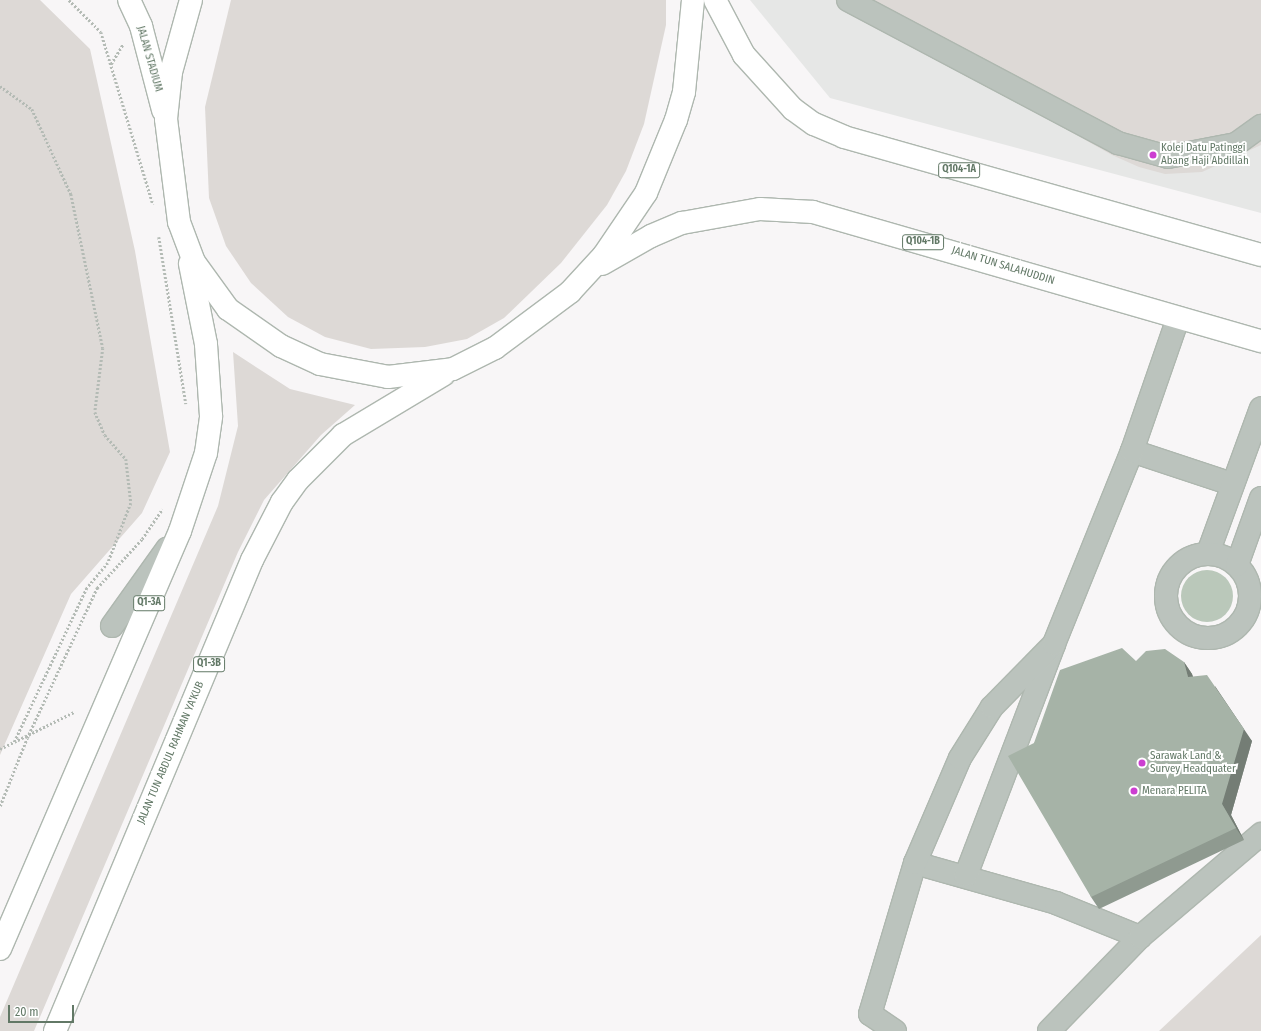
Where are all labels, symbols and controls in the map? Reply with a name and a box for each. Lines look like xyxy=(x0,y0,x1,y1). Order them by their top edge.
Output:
street label: JALAN STADIUM xyxy=(133,25,165,93)
place label: Kolej Datu Patinggi Abang Haji Abdillah xyxy=(1161,142,1249,168)
marker: Kolej Datu Patinggi Abang Haji Abdillah xyxy=(1148,150,1158,160)
road number: Q104-1A xyxy=(938,162,980,178)
road number: Q104-1B xyxy=(902,234,944,250)
street label: JALAN TUN SALAHUDDIN xyxy=(950,244,1056,288)
road number: Q1-3A xyxy=(133,595,165,611)
road number: Q1-3B xyxy=(193,656,225,672)
street label: JALAN TUN ABDUL RAHMAN YA'KUB xyxy=(135,680,207,826)
place label: Sarawak Land & Survey Headquater xyxy=(1150,750,1236,776)
marker: Sarawak Land & Survey Headquater xyxy=(1137,758,1147,768)
place label: Menara PELITA xyxy=(1142,784,1207,798)
marker: Menara PELITA xyxy=(1129,786,1139,796)
scale bar xyxy=(10,997,76,1023)
text: 20 m xyxy=(15,1005,39,1019)

